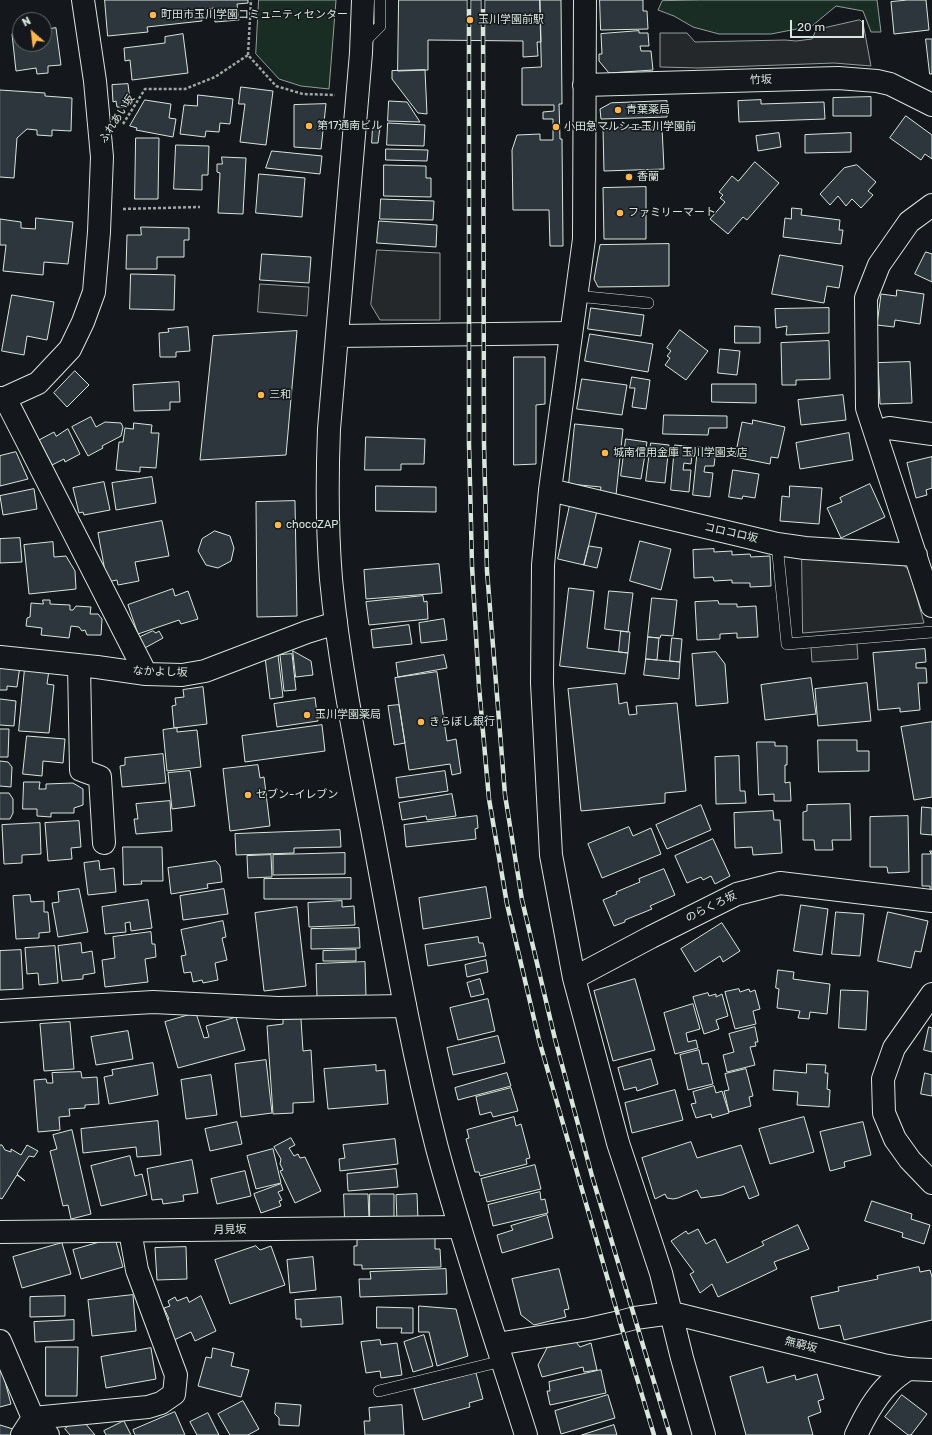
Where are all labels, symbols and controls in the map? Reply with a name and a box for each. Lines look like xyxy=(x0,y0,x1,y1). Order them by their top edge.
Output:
place label: 町田市玉川学園コミュニティセンター xyxy=(161,8,348,22)
marker: 町田市玉川学園コミュニティセンター xyxy=(148,10,158,20)
north arrow xyxy=(12,12,52,52)
scale bar xyxy=(792,12,866,38)
place label: 玉川学園前駅 xyxy=(478,13,544,27)
text: N xyxy=(20,14,33,29)
marker: 玉川学園前駅 xyxy=(465,15,475,25)
text: 20 m xyxy=(797,20,825,34)
street label: 竹坂 xyxy=(750,73,772,87)
street label: ふれあい坂 xyxy=(96,92,138,146)
place label: 青葉薬局 xyxy=(626,103,670,117)
marker: 青葉薬局 xyxy=(613,105,623,115)
place label: 第17通南ビル xyxy=(317,119,382,133)
place label: 小田急マルシェ玉川学園前 xyxy=(564,120,696,134)
marker: 第17通南ビル xyxy=(304,121,314,131)
marker: 小田急マルシェ玉川学園前 xyxy=(551,122,561,132)
place label: 香蘭 xyxy=(637,170,659,184)
marker: 香蘭 xyxy=(624,172,634,182)
place label: ファミリーマート xyxy=(628,206,716,220)
marker: ファミリーマート xyxy=(615,208,625,218)
place label: 三和 xyxy=(269,388,291,402)
marker: 三和 xyxy=(256,390,266,400)
place label: 城南信用金庫 玉川学園支店 xyxy=(613,446,748,460)
marker: 城南信用金庫 玉川学園支店 xyxy=(600,448,610,458)
place label: chocoZAP xyxy=(286,518,338,532)
marker: chocoZAP xyxy=(273,520,283,530)
street label: コロコロ坂 xyxy=(703,520,759,546)
street label: なかよし坂 xyxy=(132,664,188,680)
place label: 玉川学園薬局 xyxy=(315,708,381,722)
marker: 玉川学園薬局 xyxy=(302,710,312,720)
place label: きらぼし銀行 xyxy=(429,715,495,729)
marker: きらぼし銀行 xyxy=(416,717,426,727)
place label: セブン-イレブン xyxy=(256,788,338,802)
marker: セブン-イレブン xyxy=(243,790,253,800)
street label: のらくろ坂 xyxy=(683,889,739,925)
street label: 月見坂 xyxy=(213,1223,247,1237)
street label: 無窮坂 xyxy=(783,1335,819,1355)

